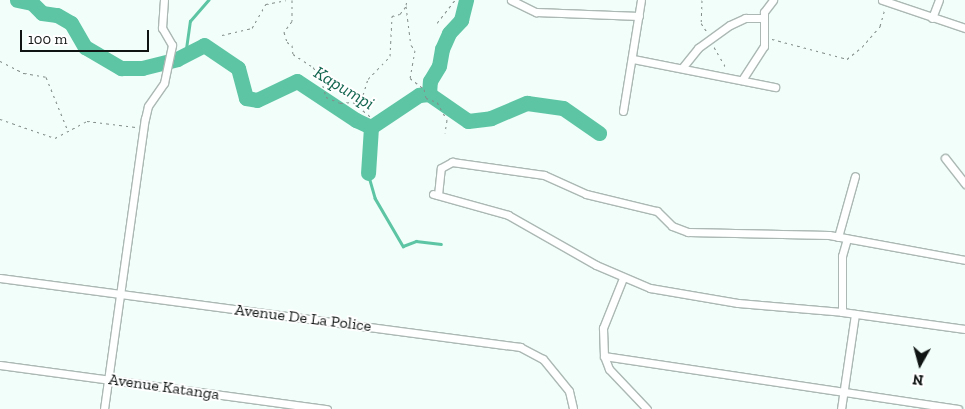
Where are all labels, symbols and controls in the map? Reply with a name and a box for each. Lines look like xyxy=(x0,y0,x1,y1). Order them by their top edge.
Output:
scale bar xyxy=(22,20,151,52)
text: 100 m xyxy=(28,30,67,48)
water label: Kapumpi xyxy=(310,62,378,114)
street label: Avenue De La Police xyxy=(234,300,372,336)
north arrow xyxy=(895,339,945,389)
street label: Avenue Katanga xyxy=(107,370,221,404)
text: N xyxy=(912,370,924,388)

